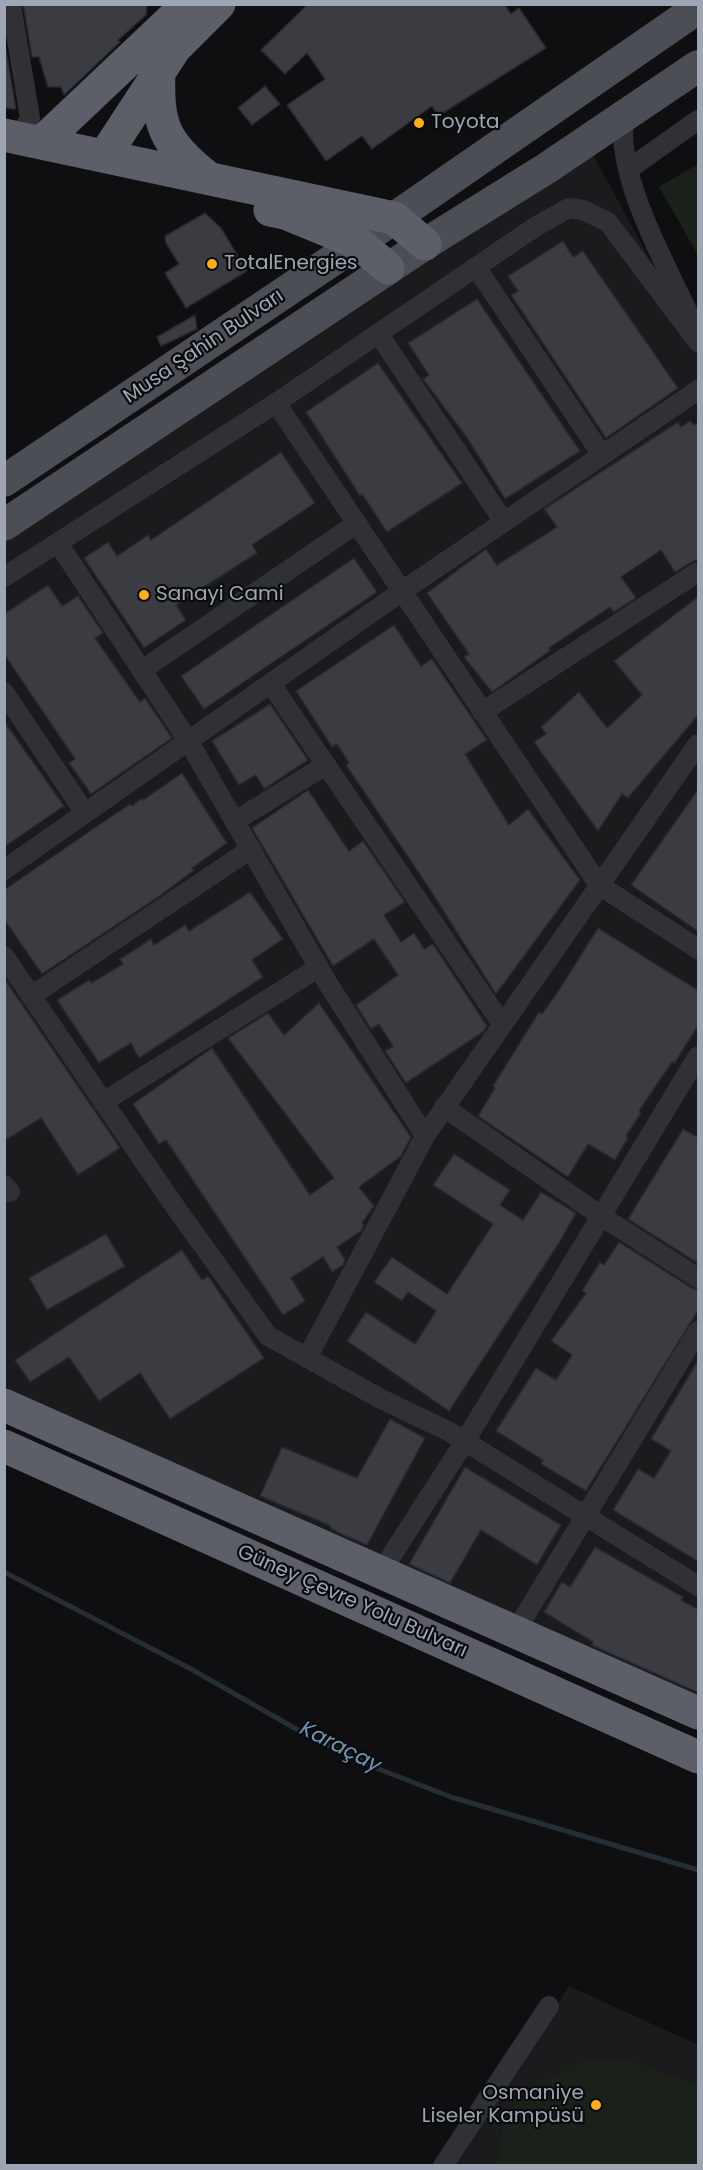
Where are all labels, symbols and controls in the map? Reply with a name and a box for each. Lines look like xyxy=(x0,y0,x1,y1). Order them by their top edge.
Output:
place label: Toyota xyxy=(431,111,499,135)
marker: Toyota xyxy=(412,116,426,130)
place label: TotalEnergies xyxy=(224,252,358,276)
marker: TotalEnergies xyxy=(205,257,219,271)
street label: Musa Şahin Bulvarı xyxy=(120,285,288,409)
place label: Sanayi Cami xyxy=(156,583,284,607)
marker: Sanayi Cami xyxy=(137,588,151,602)
street label: Güney Çevre Yolu Bulvarı xyxy=(233,1540,471,1664)
water label: Karaçay xyxy=(295,1717,385,1779)
place label: Osmaniye Liseler Kampüsü xyxy=(422,2082,584,2129)
marker: Osmaniye Liseler Kampüsü xyxy=(589,2098,603,2112)

